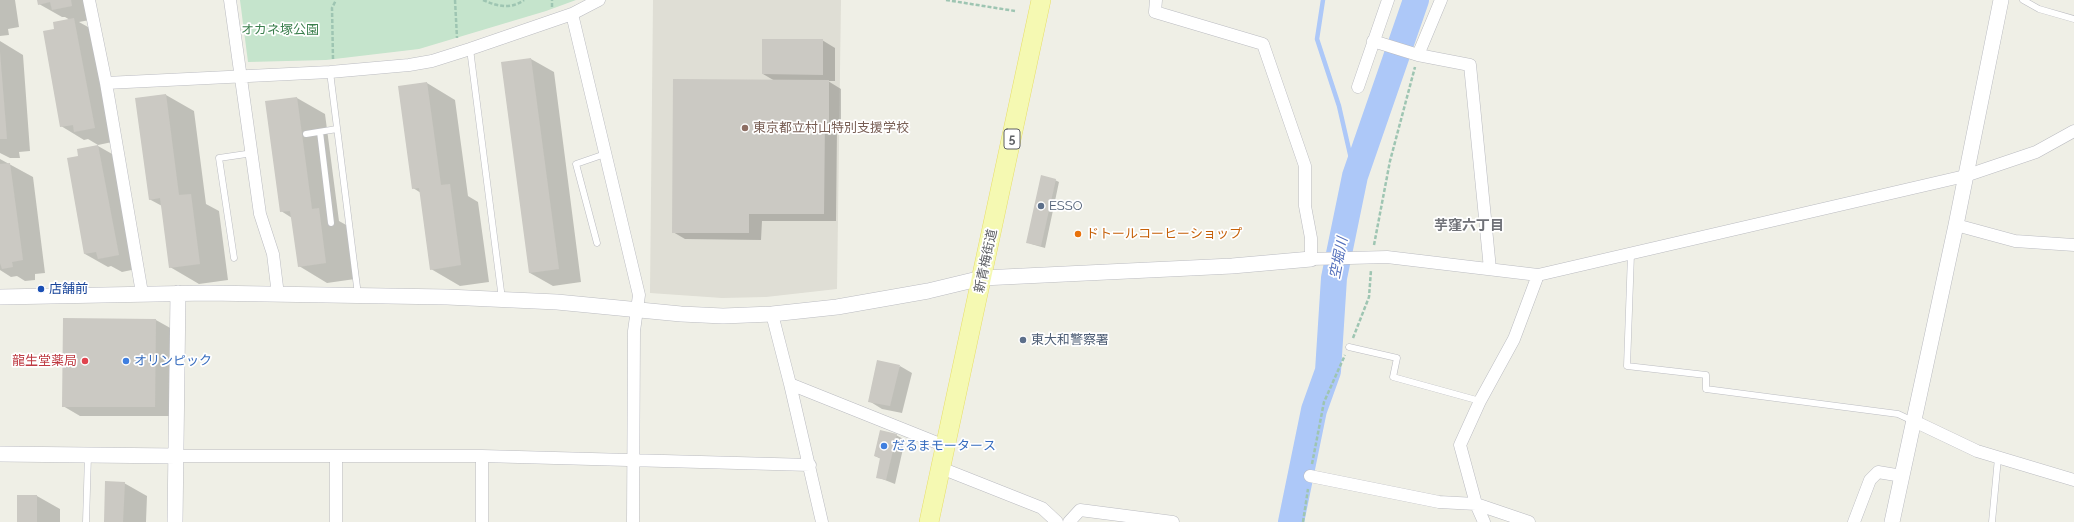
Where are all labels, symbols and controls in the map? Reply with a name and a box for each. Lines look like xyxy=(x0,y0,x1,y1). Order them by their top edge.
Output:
park label: オカネ塚公園 xyxy=(241,22,319,38)
place label: 東京都立村山特別支援学校 xyxy=(753,120,909,136)
marker: 東京都立村山特別支援学校 xyxy=(740,123,750,133)
road number: 5 xyxy=(1004,129,1020,149)
place label: ESSO xyxy=(1049,198,1082,214)
marker: ESSO xyxy=(1036,201,1046,211)
district label: 芋窪六丁目 xyxy=(1434,218,1504,234)
place label: ドトールコーヒーショップ xyxy=(1086,226,1242,242)
street label: 新青梅街道 xyxy=(972,228,1000,294)
marker: ドトールコーヒーショップ xyxy=(1073,229,1083,239)
water label: 空堀川 xyxy=(1327,236,1351,280)
place label: 店舗前 xyxy=(49,281,88,297)
marker: 店舗前 xyxy=(36,284,46,294)
place label: 東大和警察署 xyxy=(1031,332,1109,348)
marker: 東大和警察署 xyxy=(1018,335,1028,345)
place label: 龍生堂薬局 xyxy=(12,353,77,369)
place label: オリンピック xyxy=(134,353,212,369)
marker: 龍生堂薬局 xyxy=(80,356,90,366)
marker: オリンピック xyxy=(121,356,131,366)
place label: だるまモータース xyxy=(892,438,996,454)
marker: だるまモータース xyxy=(879,441,889,451)

